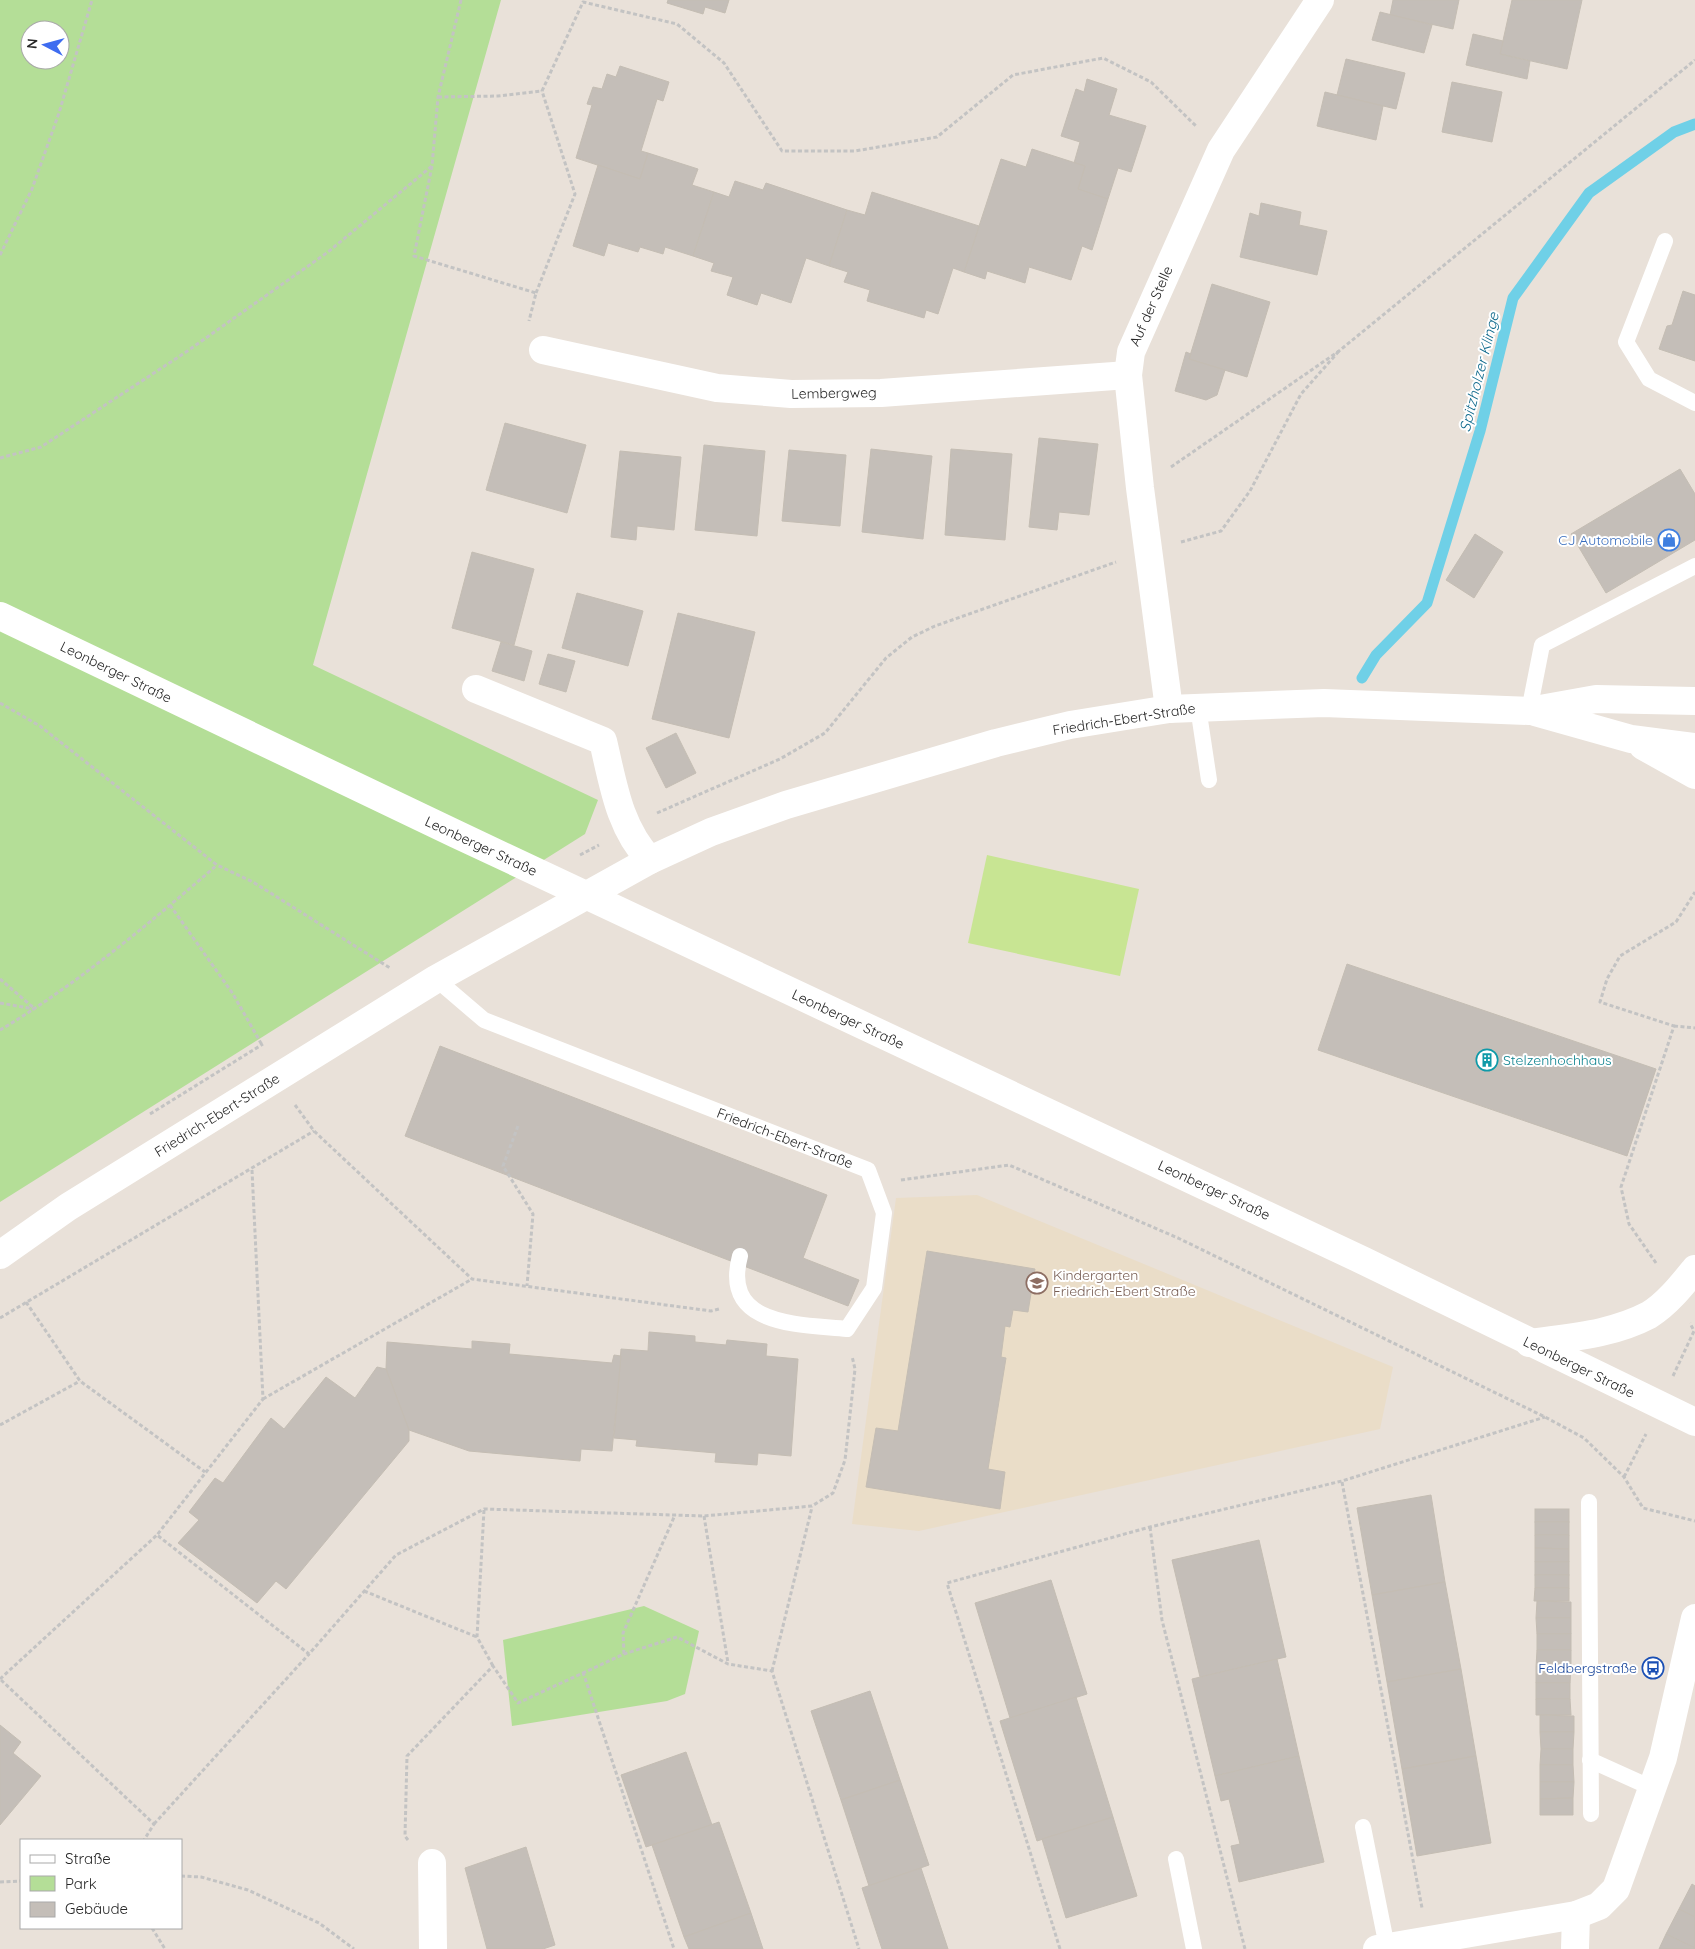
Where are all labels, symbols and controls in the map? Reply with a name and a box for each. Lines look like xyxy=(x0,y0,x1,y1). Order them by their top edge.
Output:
north arrow xyxy=(20,20,70,70)
text: N xyxy=(23,38,42,50)
street label: Auf der Stelle xyxy=(1125,263,1177,349)
water label: Spitzholzer Klinge xyxy=(1455,310,1503,434)
street label: Lembergweg xyxy=(791,383,877,403)
shop icon: CJ Automobile xyxy=(1657,528,1681,552)
place label: CJ Automobile xyxy=(1558,531,1653,549)
street label: Leonberger Straße xyxy=(57,637,175,707)
street label: Friedrich-Ebert-Straße xyxy=(1051,699,1197,739)
street label: Leonberger Straße xyxy=(422,812,540,880)
street label: Leonberger Straße xyxy=(789,985,907,1053)
building icon: Stelzenhochhaus xyxy=(1475,1048,1499,1072)
place label: Stelzenhochhaus xyxy=(1503,1051,1612,1069)
street label: Friedrich-Ebert-Straße xyxy=(151,1069,283,1161)
street label: Friedrich-Ebert-Straße xyxy=(714,1104,856,1172)
street label: Leonberger Straße xyxy=(1155,1156,1273,1224)
place label: Kindergarten Friedrich-Ebert Straße xyxy=(1053,1266,1196,1300)
school or university icon: Kindergarten Friedrich-Ebert Straße xyxy=(1025,1271,1049,1295)
street label: Leonberger Straße xyxy=(1520,1332,1638,1402)
bus stop icon: Feldbergstraße xyxy=(1641,1656,1665,1680)
place label: Feldbergstraße xyxy=(1538,1659,1637,1677)
legend xyxy=(20,1839,182,1929)
text: Straße xyxy=(65,1849,111,1868)
text: Park xyxy=(65,1874,97,1893)
text: Gebäude xyxy=(65,1899,128,1918)

